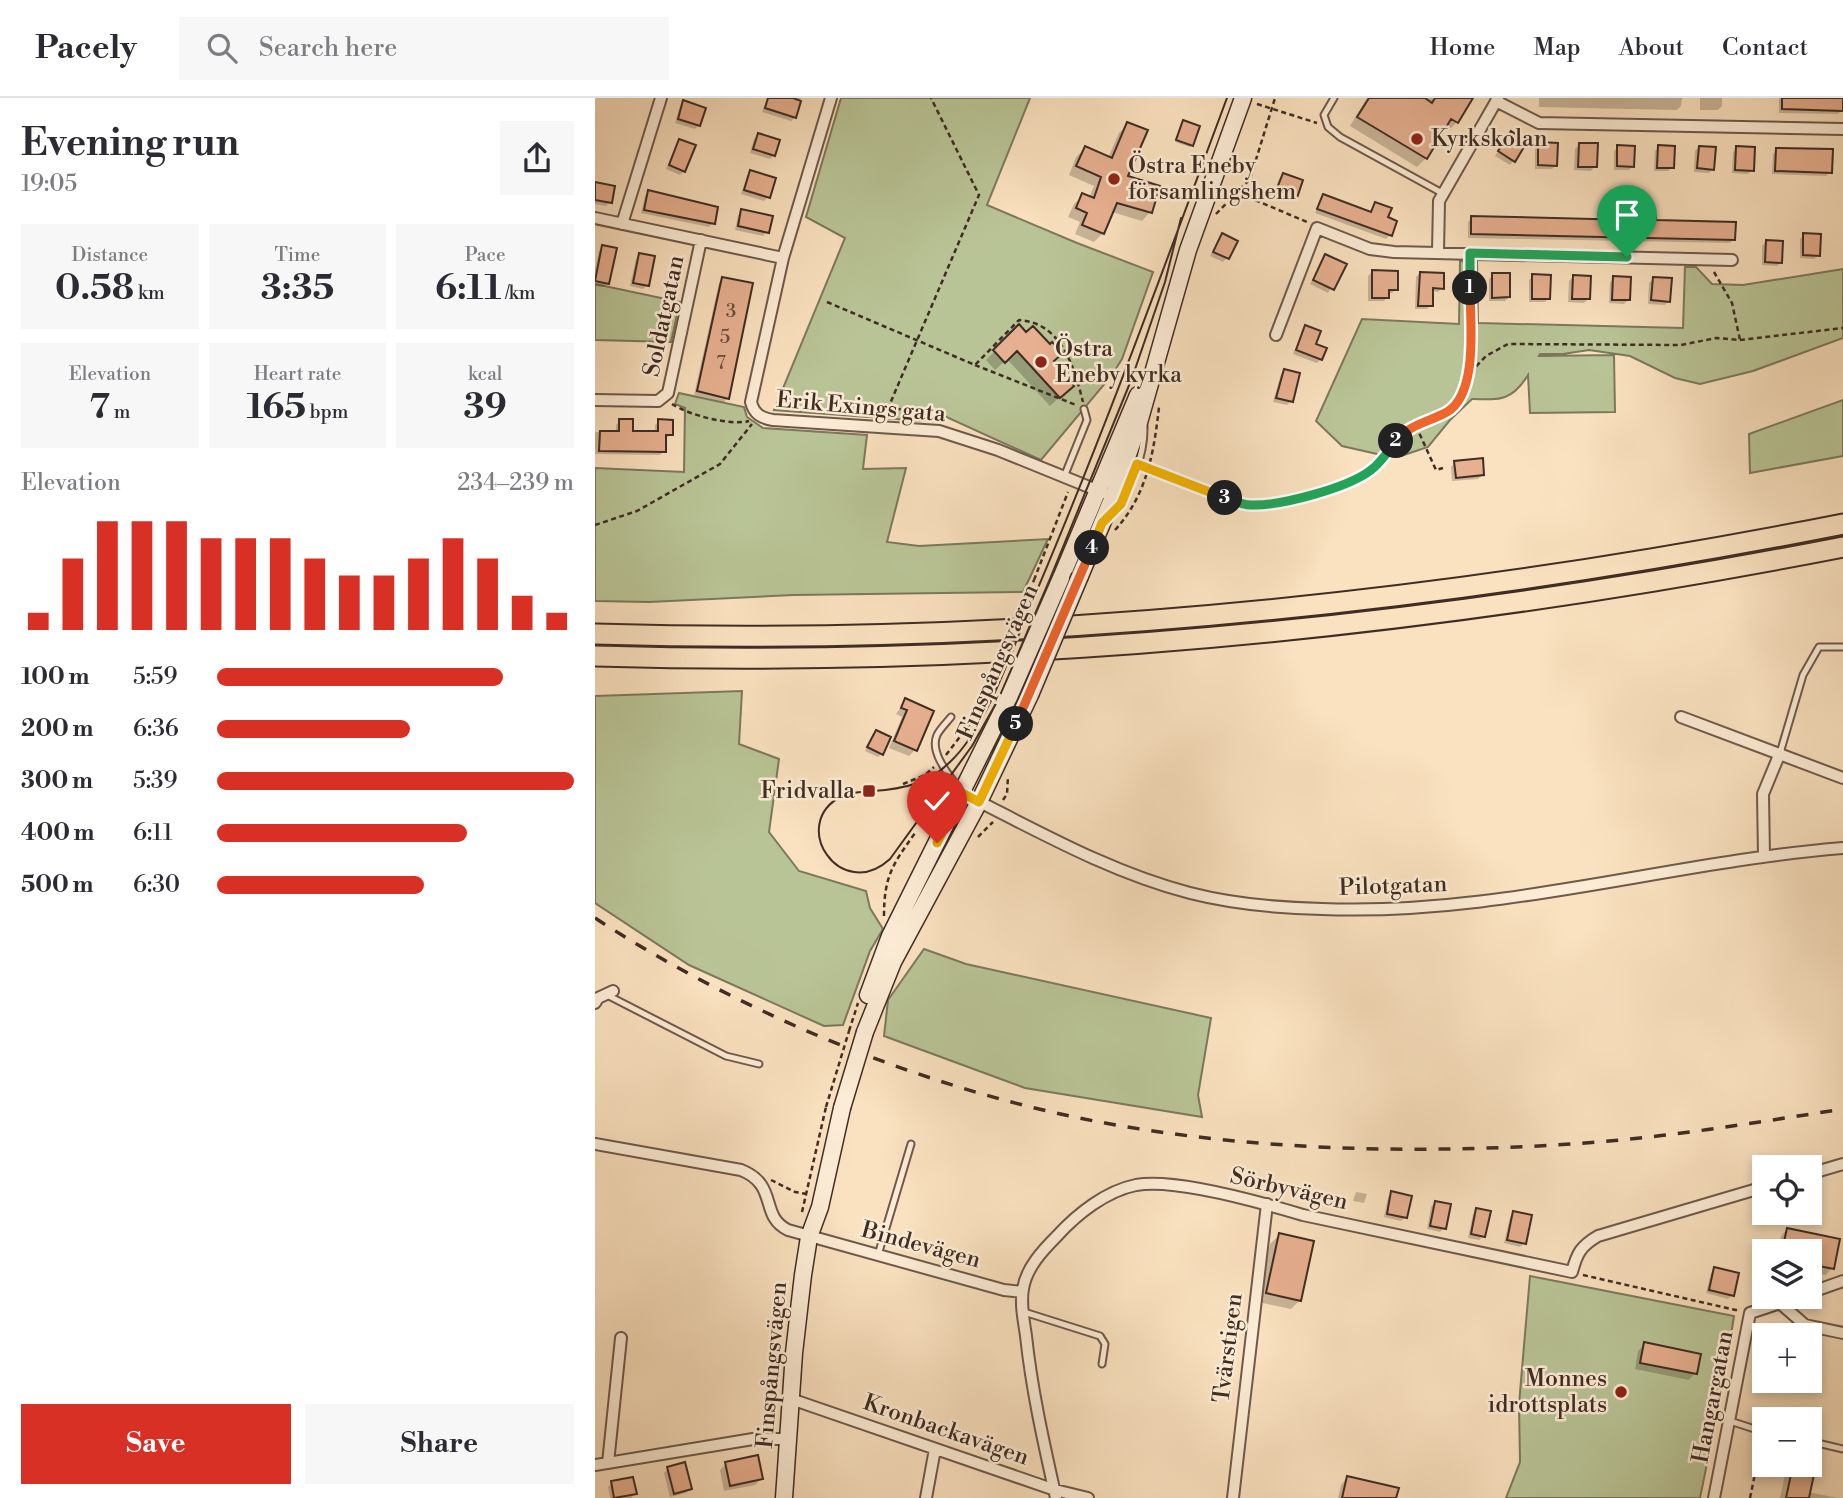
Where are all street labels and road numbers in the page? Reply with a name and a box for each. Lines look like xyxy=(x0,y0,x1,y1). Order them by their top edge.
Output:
street label: Soldatgatan xyxy=(637,253,691,379)
street label: Erik Exings gata xyxy=(775,386,947,428)
street label: Finspångsvägen xyxy=(951,580,1045,744)
street label: Pilotgatan xyxy=(1338,870,1448,902)
street label: Sörbyvägen xyxy=(1227,1162,1351,1216)
street label: Bindevägen xyxy=(857,1215,984,1274)
street label: Finspångsvägen xyxy=(751,1280,793,1450)
street label: Tvärstigen xyxy=(1207,1291,1249,1404)
street label: Hangargatan xyxy=(1686,1328,1740,1466)
street label: Kronbackavägen xyxy=(859,1389,1033,1472)

